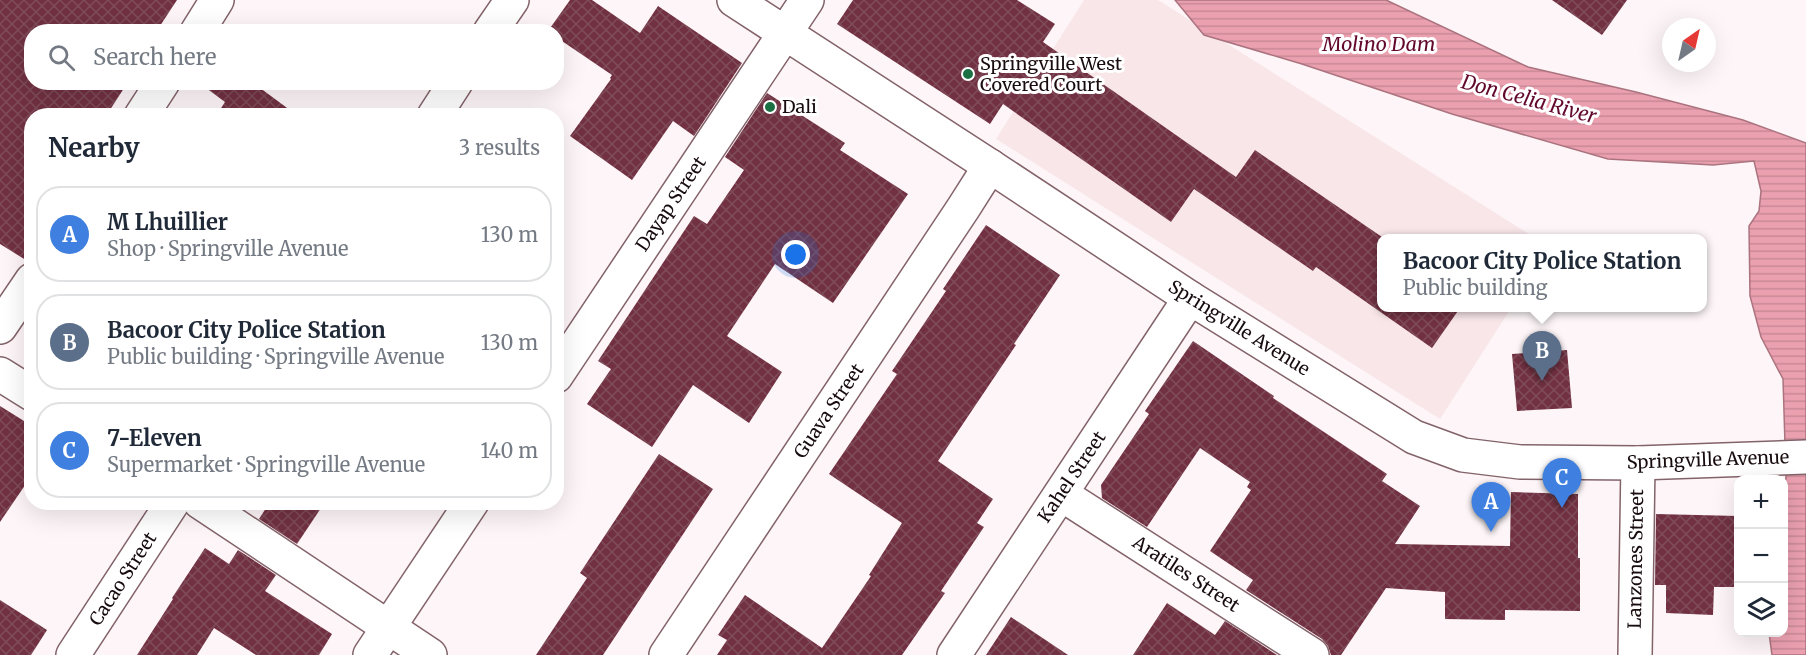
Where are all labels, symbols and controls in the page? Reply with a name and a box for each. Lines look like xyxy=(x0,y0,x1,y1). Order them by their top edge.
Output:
north arrow xyxy=(1662,18,1716,72)
search box xyxy=(24,24,564,90)
water label: Molino Dam xyxy=(1322,31,1435,56)
icon: search xyxy=(45,41,78,74)
text: Search here xyxy=(93,43,216,71)
place label: Springville West Covered Court xyxy=(980,52,1122,96)
marker: Springville West Covered Court xyxy=(961,67,975,81)
water label: Don Celia River xyxy=(1458,68,1600,129)
place label: Dali xyxy=(782,95,817,118)
marker: Dali xyxy=(763,100,777,114)
text: Nearby xyxy=(48,131,140,164)
text: 3 results xyxy=(459,135,540,160)
street label: Dayap Street xyxy=(630,152,711,256)
text: M Lhuillier xyxy=(107,208,228,236)
text: A xyxy=(62,222,77,247)
text: 130 m xyxy=(481,222,538,247)
popup xyxy=(1377,234,1707,312)
text: Shop · Springville Avenue xyxy=(107,236,348,261)
your location xyxy=(781,240,810,269)
text: Bacoor City Police Station xyxy=(1403,247,1681,275)
street label: Springville Avenue xyxy=(1164,275,1314,380)
text: Public building xyxy=(1403,275,1548,300)
text: Bacoor City Police Station xyxy=(107,316,386,344)
text: B xyxy=(63,330,76,355)
text: 130 m xyxy=(481,330,538,355)
pin: B xyxy=(1522,332,1562,381)
text: Public building · Springville Avenue xyxy=(107,344,444,369)
street label: Guava Street xyxy=(789,359,869,462)
text: 7-Eleven xyxy=(107,424,202,452)
street label: Kahel Street xyxy=(1033,427,1111,527)
text: C xyxy=(63,438,76,463)
text: 140 m xyxy=(481,438,538,463)
street label: Springville Avenue xyxy=(1626,445,1790,474)
text: Supermarket · Springville Avenue xyxy=(107,452,425,477)
pin: C xyxy=(1542,458,1582,508)
map controls xyxy=(1734,475,1788,637)
button: + xyxy=(1734,475,1788,529)
pin: A xyxy=(1472,482,1510,532)
street label: Lanzones Street xyxy=(1623,489,1648,629)
street label: Cacao Street xyxy=(84,528,161,630)
button: − xyxy=(1734,529,1788,583)
street label: Aratiles Street xyxy=(1128,530,1244,617)
button: layers xyxy=(1734,583,1788,637)

